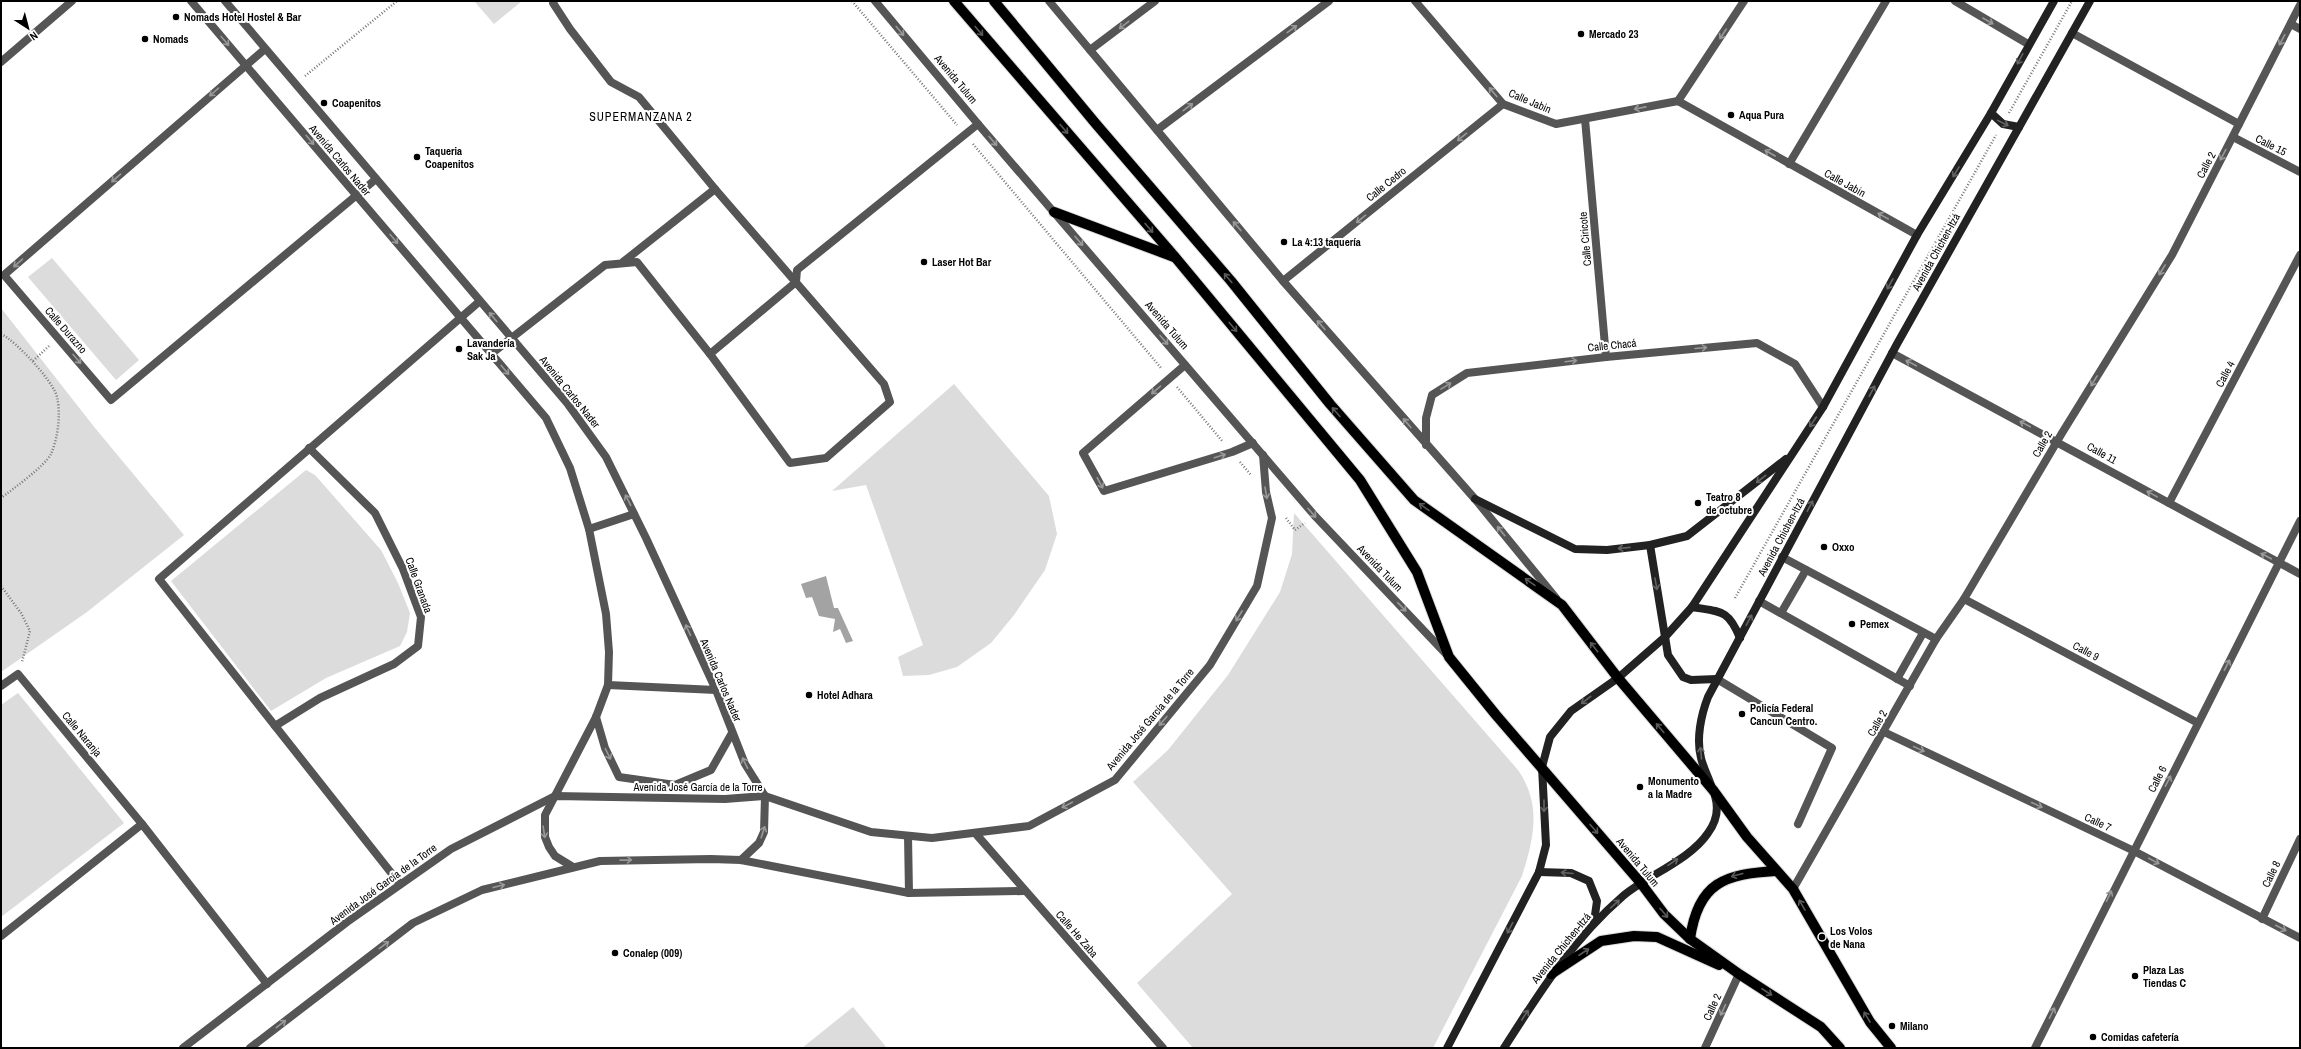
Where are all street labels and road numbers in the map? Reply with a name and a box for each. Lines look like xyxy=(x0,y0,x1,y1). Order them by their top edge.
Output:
street label: Avenida Tulum xyxy=(931,51,981,106)
street label: Calle Jabin xyxy=(1506,86,1554,116)
street label: Avenida Carlos Nader xyxy=(306,121,374,198)
street label: Calle 15 xyxy=(2253,131,2289,159)
street label: Calle 2 xyxy=(2193,149,2219,181)
street label: Calle Cedro xyxy=(1363,164,1409,204)
street label: Calle Jabin xyxy=(1822,166,1868,200)
street label: Calle Ciricote xyxy=(1576,211,1594,267)
street label: Avenida Chichen-Itzá xyxy=(1908,211,1963,294)
street label: Avenida Tulum xyxy=(1142,297,1192,352)
street label: Calle Durazno xyxy=(42,304,90,356)
street label: Calle Chacá xyxy=(1587,335,1637,355)
street label: Avenida Carlos Nader xyxy=(536,352,603,431)
street label: Calle 4 xyxy=(2212,358,2238,390)
street label: Calle 2 xyxy=(2029,428,2055,460)
street label: Calle 11 xyxy=(2084,439,2120,467)
street label: Avenida Chichen-Itzá xyxy=(1754,495,1808,579)
street label: Avenida Tulum xyxy=(1354,541,1406,594)
street label: Calle Granada xyxy=(402,555,436,615)
street label: Avenida Carlos Nader xyxy=(697,636,745,724)
street label: Calle 9 xyxy=(2070,638,2102,664)
street label: Avenida José García de la Torre xyxy=(1103,665,1197,774)
street label: Calle 2 xyxy=(1864,707,1890,739)
street label: Calle Naranja xyxy=(59,709,105,759)
street label: Calle 6 xyxy=(2144,763,2170,795)
street label: Avenida José García de la Torre xyxy=(632,780,763,794)
street label: Calle 7 xyxy=(2082,810,2114,834)
street label: Avenida Tulum xyxy=(1613,834,1663,889)
street label: Avenida José García de la Torre xyxy=(326,840,439,928)
street label: Calle 8 xyxy=(2259,858,2283,890)
street label: Calle He Zaba xyxy=(1053,908,1101,960)
street label: Avenida Chichen-Itzá xyxy=(1528,910,1594,987)
street label: Calle 2 xyxy=(1700,991,1724,1023)

